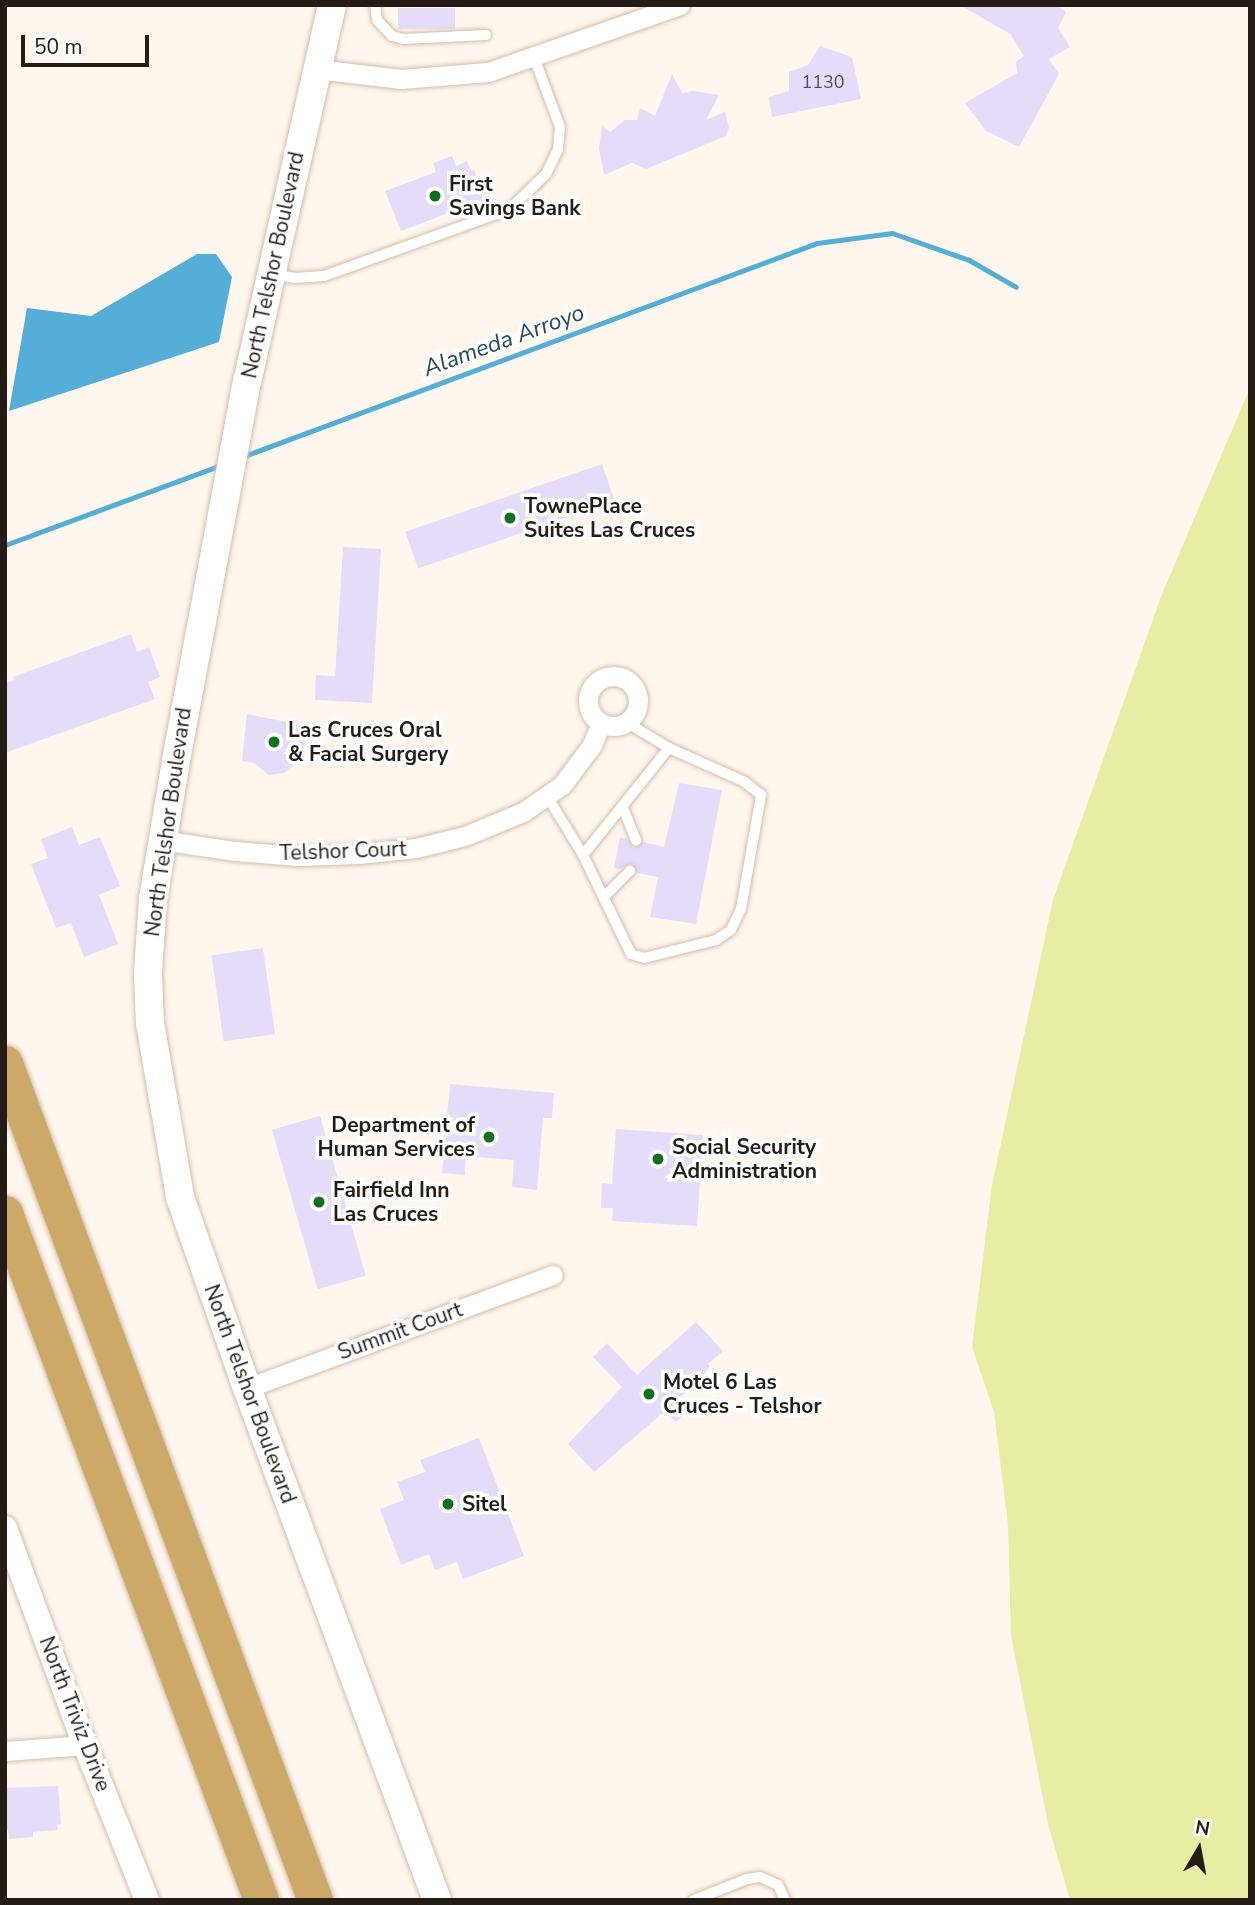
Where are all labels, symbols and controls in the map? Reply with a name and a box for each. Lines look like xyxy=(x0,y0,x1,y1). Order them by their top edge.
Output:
scale bar xyxy=(24,21,152,65)
text: 50 m xyxy=(34,33,83,61)
house number: 1130 xyxy=(801,71,845,93)
street label: North Telshor Boulevard xyxy=(237,149,309,381)
place label: First Savings Bank xyxy=(449,171,580,221)
marker: First Savings Bank xyxy=(427,188,443,204)
water label: Alameda Arroyo xyxy=(420,299,588,383)
place label: TownePlace Suites Las Cruces xyxy=(524,493,695,543)
marker: TownePlace Suites Las Cruces xyxy=(502,510,518,526)
street label: North Telshor Boulevard xyxy=(139,706,197,938)
place label: Las Cruces Oral & Facial Surgery xyxy=(288,717,448,767)
marker: Las Cruces Oral & Facial Surgery xyxy=(266,734,282,750)
street label: Telshor Court xyxy=(279,836,407,866)
place label: Department of Human Services xyxy=(318,1112,475,1162)
marker: Department of Human Services xyxy=(481,1129,497,1145)
place label: Social Security Administration xyxy=(672,1134,817,1184)
marker: Social Security Administration xyxy=(650,1151,666,1167)
place label: Fairfield Inn Las Cruces xyxy=(333,1177,450,1227)
marker: Fairfield Inn Las Cruces xyxy=(311,1194,327,1210)
street label: North Telshor Boulevard xyxy=(199,1281,301,1507)
street label: Summit Court xyxy=(334,1297,466,1365)
place label: Motel 6 Las Cruces - Telshor xyxy=(663,1369,822,1419)
marker: Motel 6 Las Cruces - Telshor xyxy=(641,1386,657,1402)
place label: Sitel xyxy=(462,1491,507,1517)
marker: Sitel xyxy=(440,1496,456,1512)
street label: North Triviz Drive xyxy=(34,1633,116,1795)
north arrow xyxy=(1164,1814,1234,1884)
text: N xyxy=(1193,1814,1212,1842)

